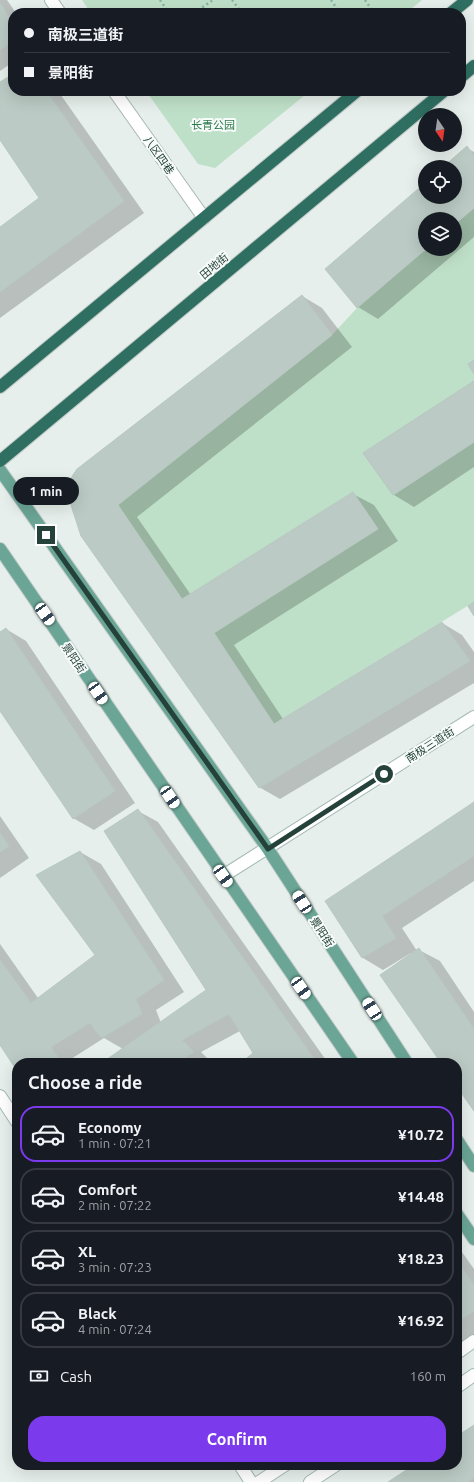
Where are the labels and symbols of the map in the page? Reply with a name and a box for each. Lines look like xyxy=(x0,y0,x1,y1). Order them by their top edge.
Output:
north arrow xyxy=(418,108,462,152)
park label: 长青公园 xyxy=(191,119,235,131)
street label: 八区四巷 xyxy=(141,134,177,176)
street label: 田地街 xyxy=(198,251,230,281)
callout: 1 min xyxy=(13,477,79,505)
route end xyxy=(37,526,55,544)
car xyxy=(33,601,57,627)
street label: 景阳街 xyxy=(60,641,88,675)
car xyxy=(86,680,110,706)
street label: 南极三道街 xyxy=(404,725,456,765)
route start xyxy=(375,765,393,783)
car xyxy=(158,784,182,810)
car xyxy=(211,863,235,889)
car xyxy=(290,889,314,915)
street label: 景阳街 xyxy=(308,915,336,949)
car xyxy=(289,975,313,1001)
car xyxy=(360,996,384,1022)

